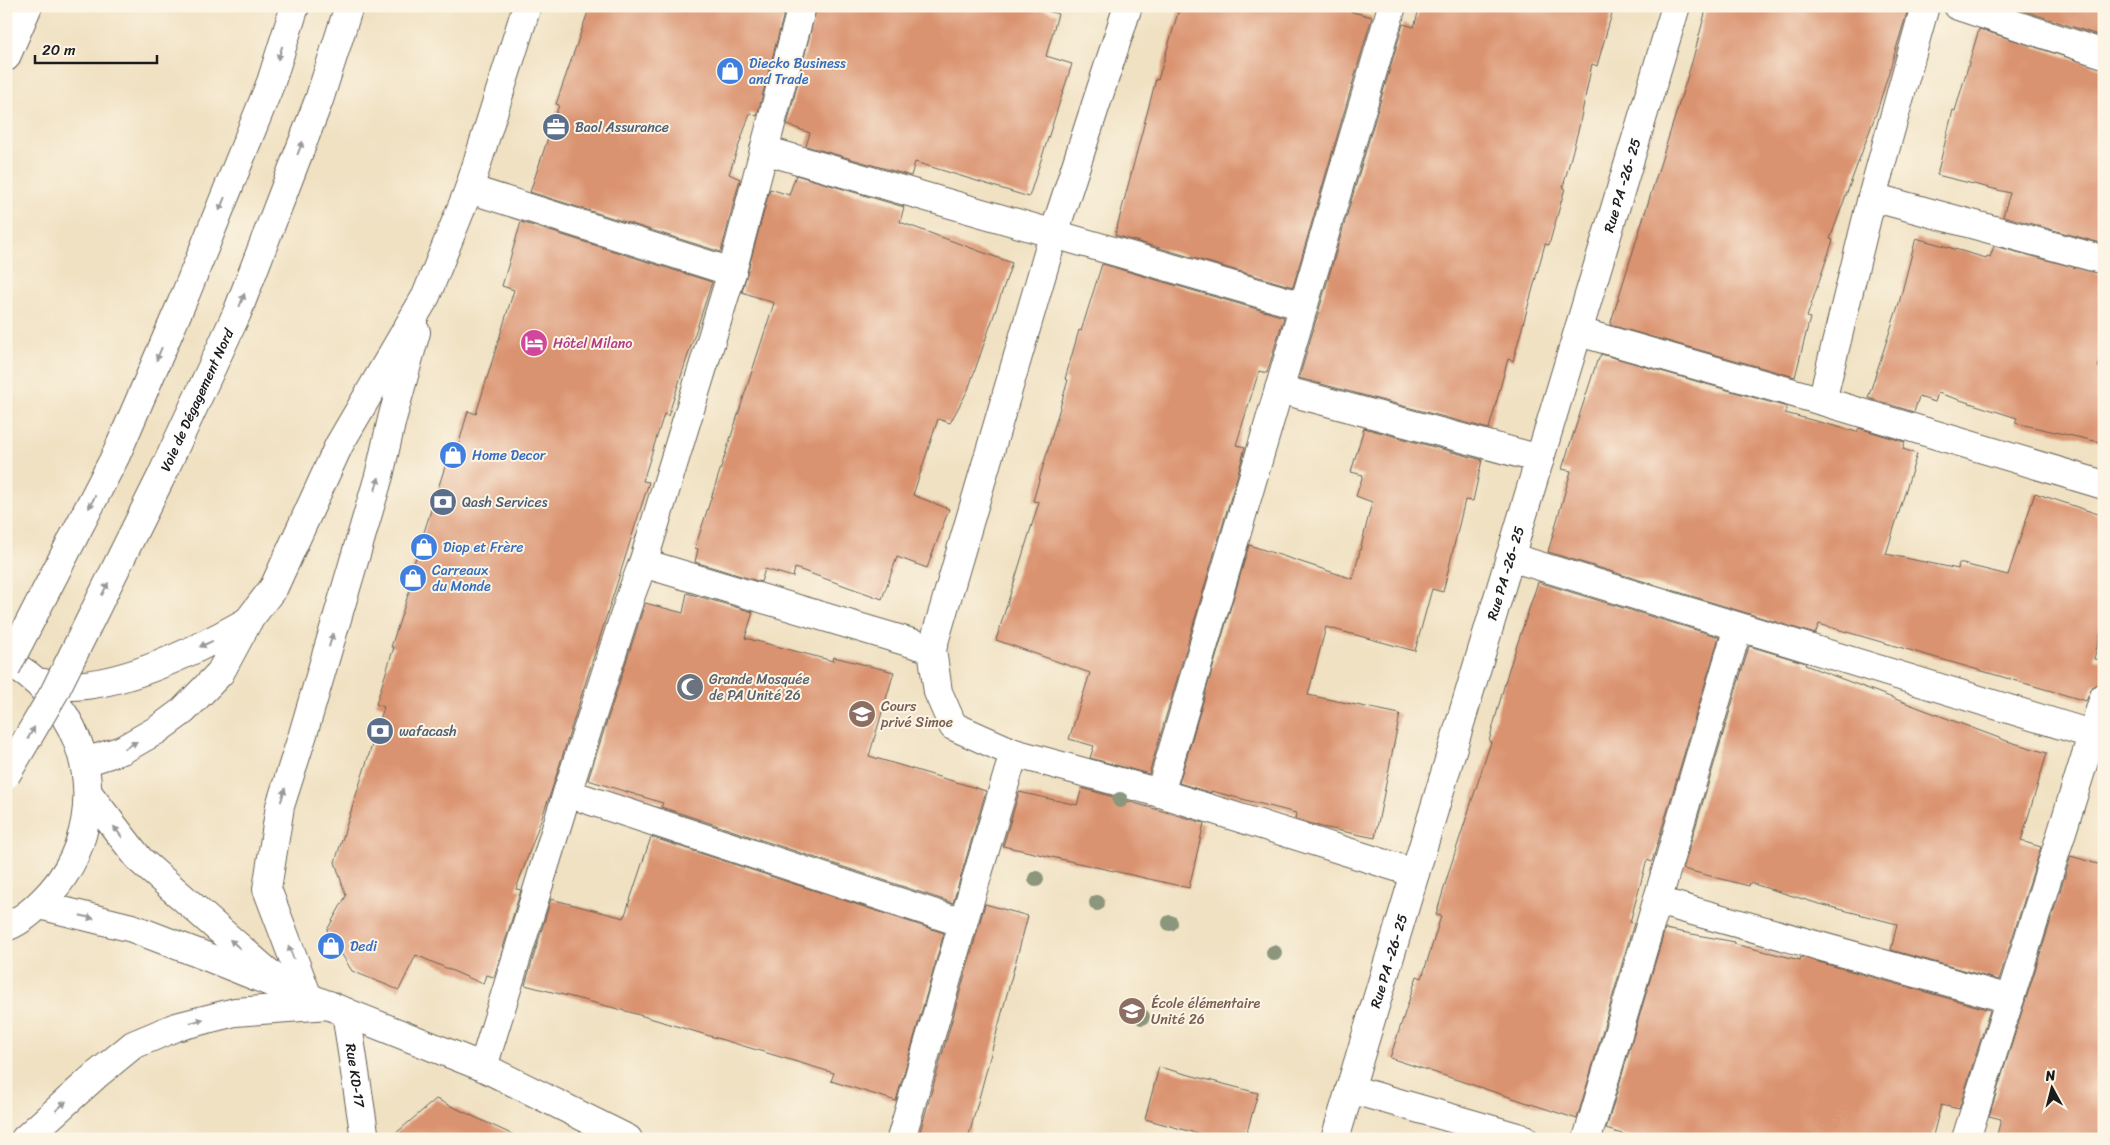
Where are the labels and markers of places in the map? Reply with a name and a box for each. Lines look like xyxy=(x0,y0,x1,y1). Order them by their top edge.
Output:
place label: Diecko Business and Trade xyxy=(749,51,846,92)
shop icon: Diecko Business and Trade xyxy=(715,56,745,86)
office icon: Baol Assurance xyxy=(541,112,571,142)
place label: Baol Assurance xyxy=(575,115,669,140)
hotel icon: Hôtel Milano xyxy=(519,328,549,358)
place label: Hôtel Milano xyxy=(553,331,632,356)
shop icon: Home Decor xyxy=(438,440,468,470)
place label: Home Decor xyxy=(472,443,547,468)
bank icon: Qash Services xyxy=(428,487,458,517)
place label: Qash Services xyxy=(462,490,548,515)
shop icon: Diop et Frère xyxy=(409,532,439,562)
place label: Diop et Frère xyxy=(443,535,523,560)
place label: Carreaux du Monde xyxy=(432,558,491,599)
shop icon: Carreaux du Monde xyxy=(398,563,428,593)
place label: Grande Mosquée de PA Unité 26 xyxy=(709,667,810,708)
mosque icon: Grande Mosquée de PA Unité 26 xyxy=(675,672,705,702)
place label: Cours privé Simoe xyxy=(880,694,953,735)
school or university icon: Cours privé Simoe xyxy=(847,699,877,729)
bank icon: wafacash xyxy=(365,716,395,746)
place label: wafacash xyxy=(399,719,457,744)
shop icon: Dedi xyxy=(316,931,346,961)
place label: Dedi xyxy=(350,934,378,959)
place label: École élémentaire Unité 26 xyxy=(1151,991,1260,1032)
school or university icon: École élémentaire Unité 26 xyxy=(1117,996,1147,1026)

